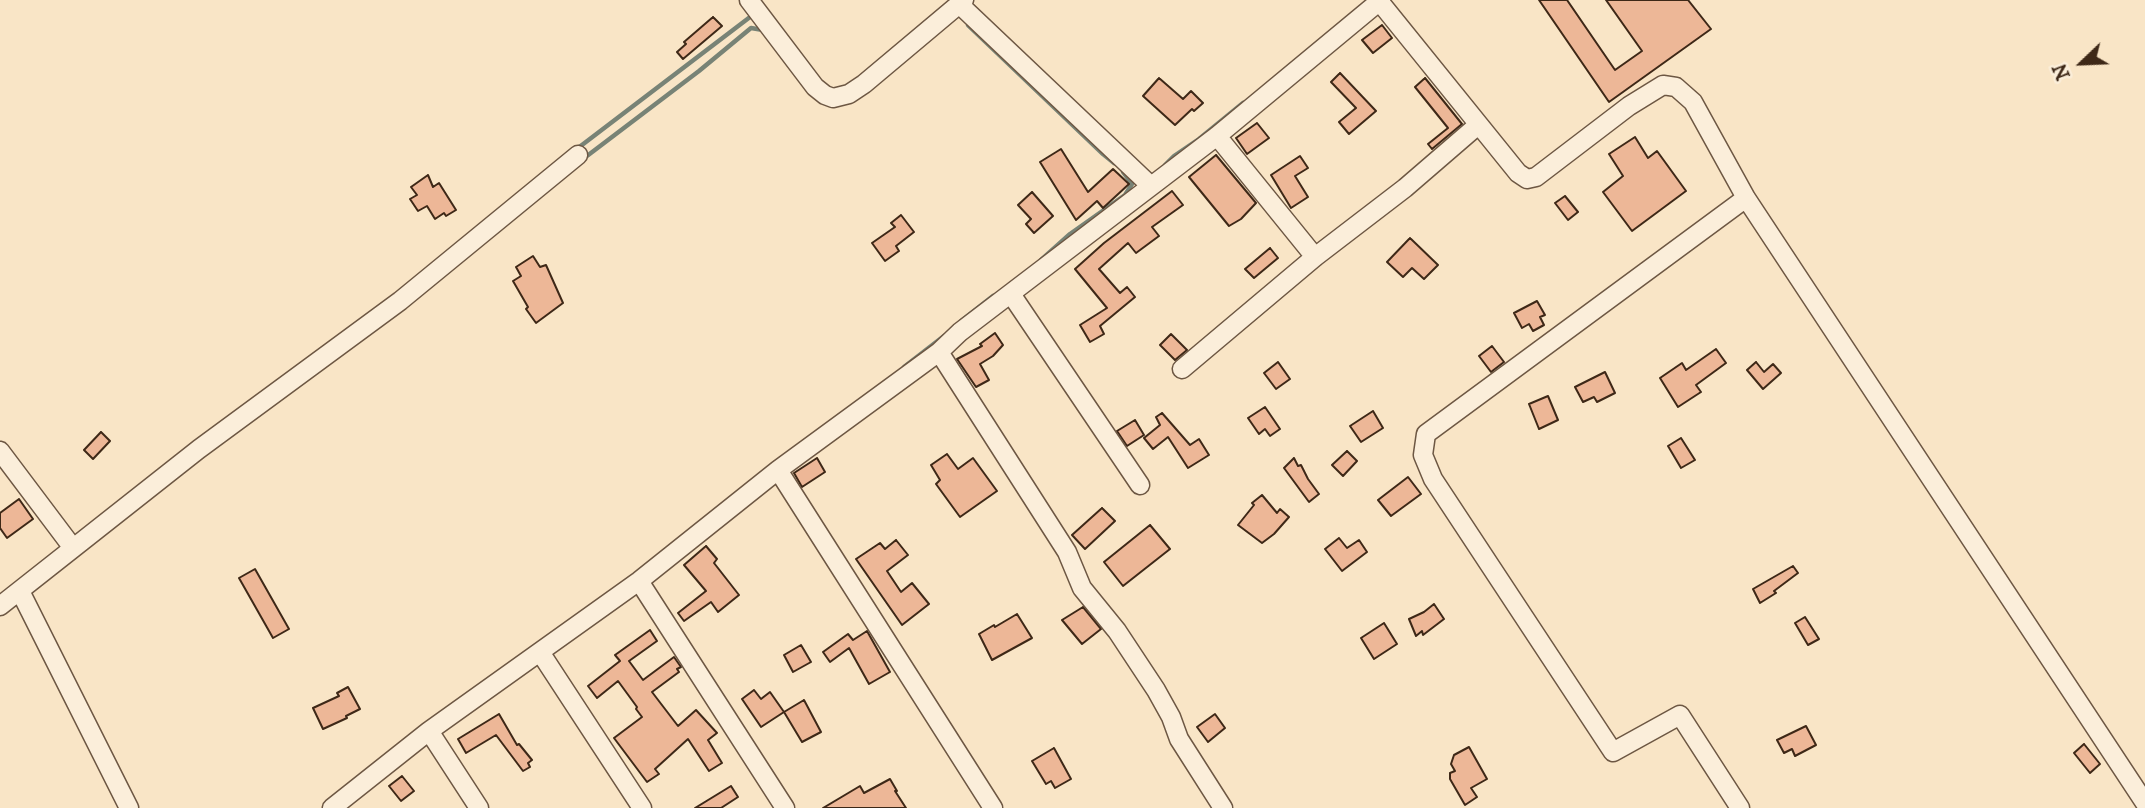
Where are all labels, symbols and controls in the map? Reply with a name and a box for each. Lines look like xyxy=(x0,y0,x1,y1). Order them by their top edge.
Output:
north arrow xyxy=(2047,28,2117,98)
text: N xyxy=(2049,60,2076,83)

